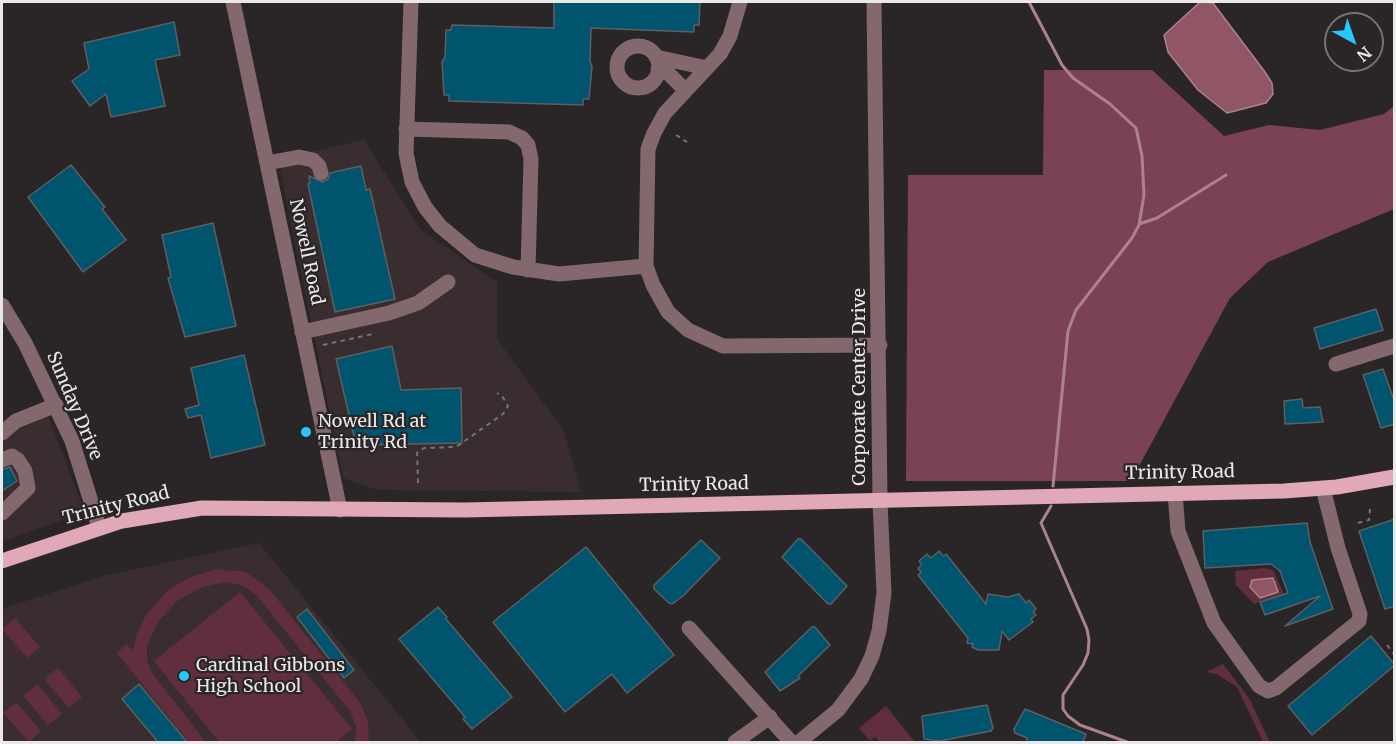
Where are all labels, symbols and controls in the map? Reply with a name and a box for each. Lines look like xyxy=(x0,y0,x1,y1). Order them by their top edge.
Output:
north arrow xyxy=(1324,12,1384,72)
text: N xyxy=(1353,43,1376,66)
street label: Nowell Road xyxy=(284,197,328,307)
street label: Corporate Center Drive xyxy=(849,288,871,486)
street label: Sunday Drive xyxy=(42,349,106,463)
place label: Nowell Rd at Trinity Rd xyxy=(318,411,426,454)
marker: Nowell Rd at Trinity Rd xyxy=(299,425,313,439)
street label: Trinity Road xyxy=(1125,461,1235,485)
street label: Trinity Road xyxy=(639,473,749,497)
street label: Trinity Road xyxy=(60,482,172,530)
place label: Cardinal Gibbons High School xyxy=(196,655,345,698)
marker: Cardinal Gibbons High School xyxy=(177,669,191,683)

